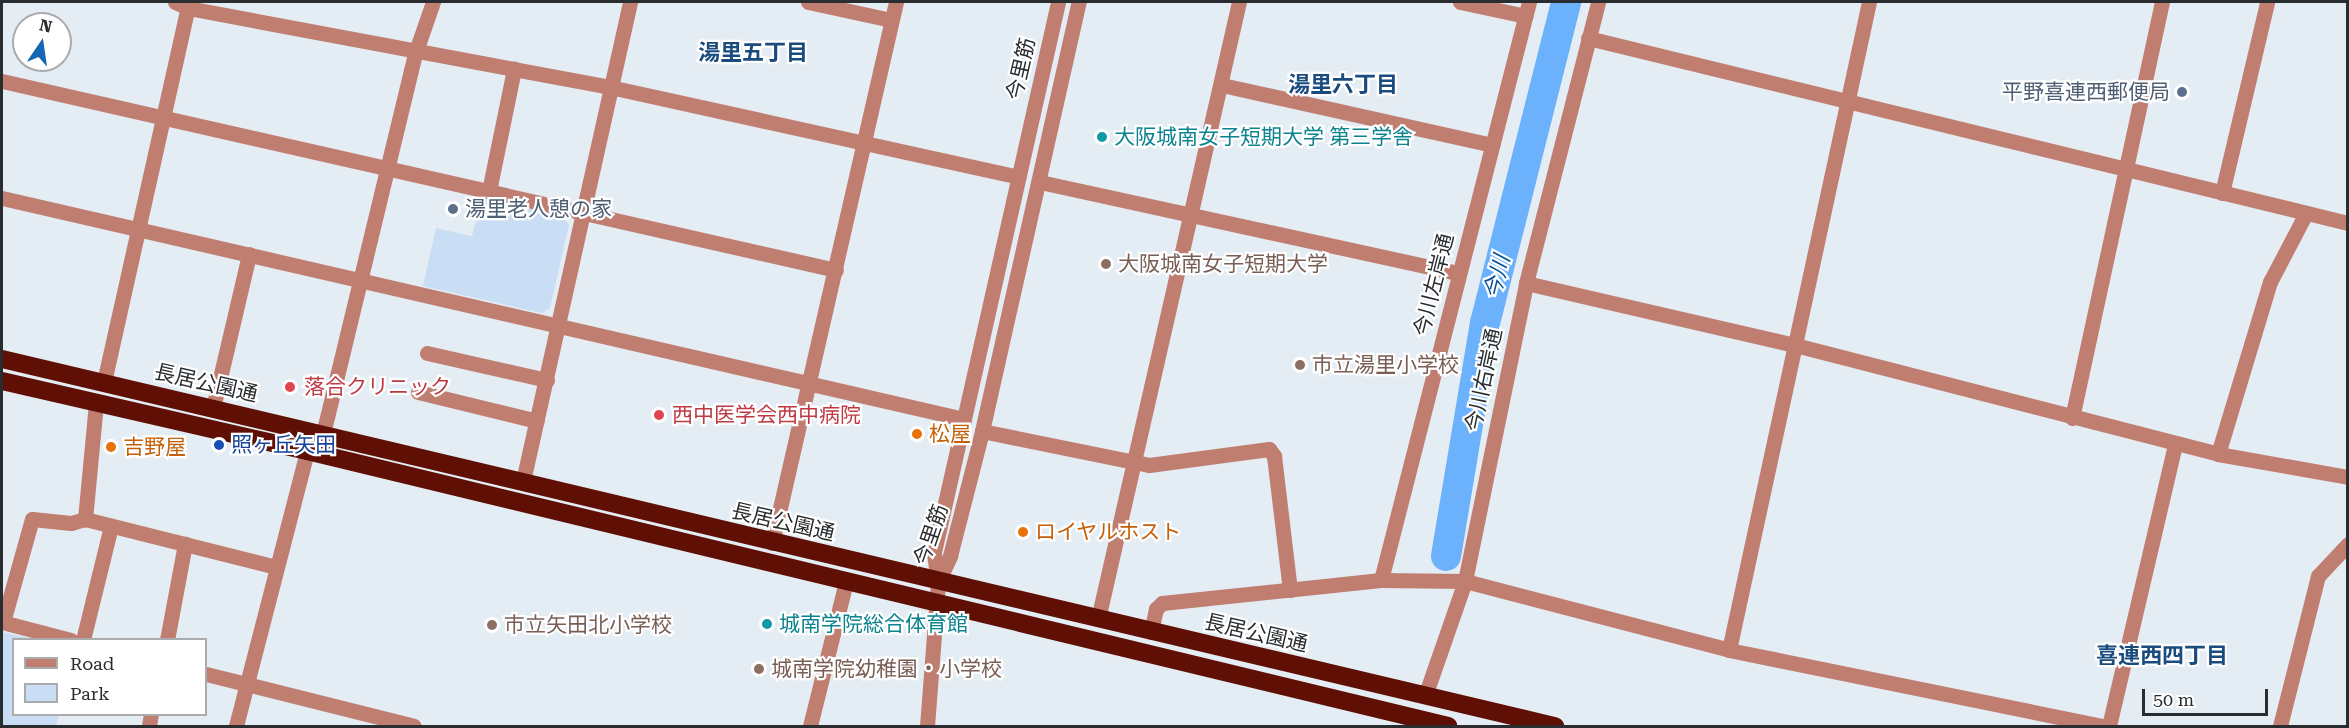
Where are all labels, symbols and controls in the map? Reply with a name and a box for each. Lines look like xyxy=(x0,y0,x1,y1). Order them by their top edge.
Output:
north arrow xyxy=(12,12,72,72)
text: N xyxy=(38,15,54,37)
street label: 今里筋 xyxy=(1002,35,1040,103)
district label: 湯里五丁目 xyxy=(698,40,808,66)
district label: 湯里六丁目 xyxy=(1288,72,1398,98)
place label: 平野喜連西郵便局 xyxy=(2002,79,2170,105)
marker: 平野喜連西郵便局 xyxy=(2175,85,2189,99)
place label: 大阪城南女子短期大学 第三学舎 xyxy=(1114,124,1413,150)
marker: 大阪城南女子短期大学 第三学舎 xyxy=(1095,130,1109,144)
place label: 湯里老人憩の家 xyxy=(465,196,612,222)
marker: 湯里老人憩の家 xyxy=(446,202,460,216)
street label: 今川左岸通 xyxy=(1409,231,1459,339)
place label: 大阪城南女子短期大学 xyxy=(1118,251,1328,277)
water label: 今川 xyxy=(1479,252,1515,302)
marker: 大阪城南女子短期大学 xyxy=(1099,257,1113,271)
street label: 今川右岸通 xyxy=(1461,326,1507,434)
place label: 市立湯里小学校 xyxy=(1312,352,1459,378)
marker: 市立湯里小学校 xyxy=(1293,358,1307,372)
street label: 長居公園通 xyxy=(152,359,260,407)
place label: 落合クリニック xyxy=(304,374,451,400)
marker: 落合クリニック xyxy=(281,378,299,396)
place label: 西中医学会西中病院 xyxy=(672,402,861,428)
marker: 西中医学会西中病院 xyxy=(650,406,668,424)
place label: 松屋 xyxy=(929,421,971,447)
marker: 松屋 xyxy=(910,427,924,441)
place label: 照ヶ丘矢田 xyxy=(231,432,336,458)
place label: 吉野屋 xyxy=(123,434,186,460)
marker: 照ヶ丘矢田 xyxy=(212,438,226,452)
marker: 吉野屋 xyxy=(104,440,118,454)
street label: 長居公園通 xyxy=(729,498,837,546)
street label: 今里筋 xyxy=(909,501,953,569)
place label: ロイヤルホスト xyxy=(1035,519,1182,545)
marker: ロイヤルホスト xyxy=(1016,525,1030,539)
street label: 長居公園通 xyxy=(1202,609,1310,657)
place label: 城南学院総合体育館 xyxy=(779,611,968,637)
place label: 市立矢田北小学校 xyxy=(504,612,672,638)
marker: 城南学院総合体育館 xyxy=(760,617,774,631)
marker: 市立矢田北小学校 xyxy=(485,618,499,632)
legend xyxy=(12,638,207,716)
district label: 喜連西四丁目 xyxy=(2096,643,2228,669)
text: Road xyxy=(70,653,114,674)
place label: 城南学院幼稚園・小学校 xyxy=(771,656,1002,682)
marker: 城南学院幼稚園・小学校 xyxy=(752,662,766,676)
scale bar xyxy=(2145,677,2271,715)
text: Park xyxy=(70,683,110,704)
text: 50 m xyxy=(2153,689,2194,710)

